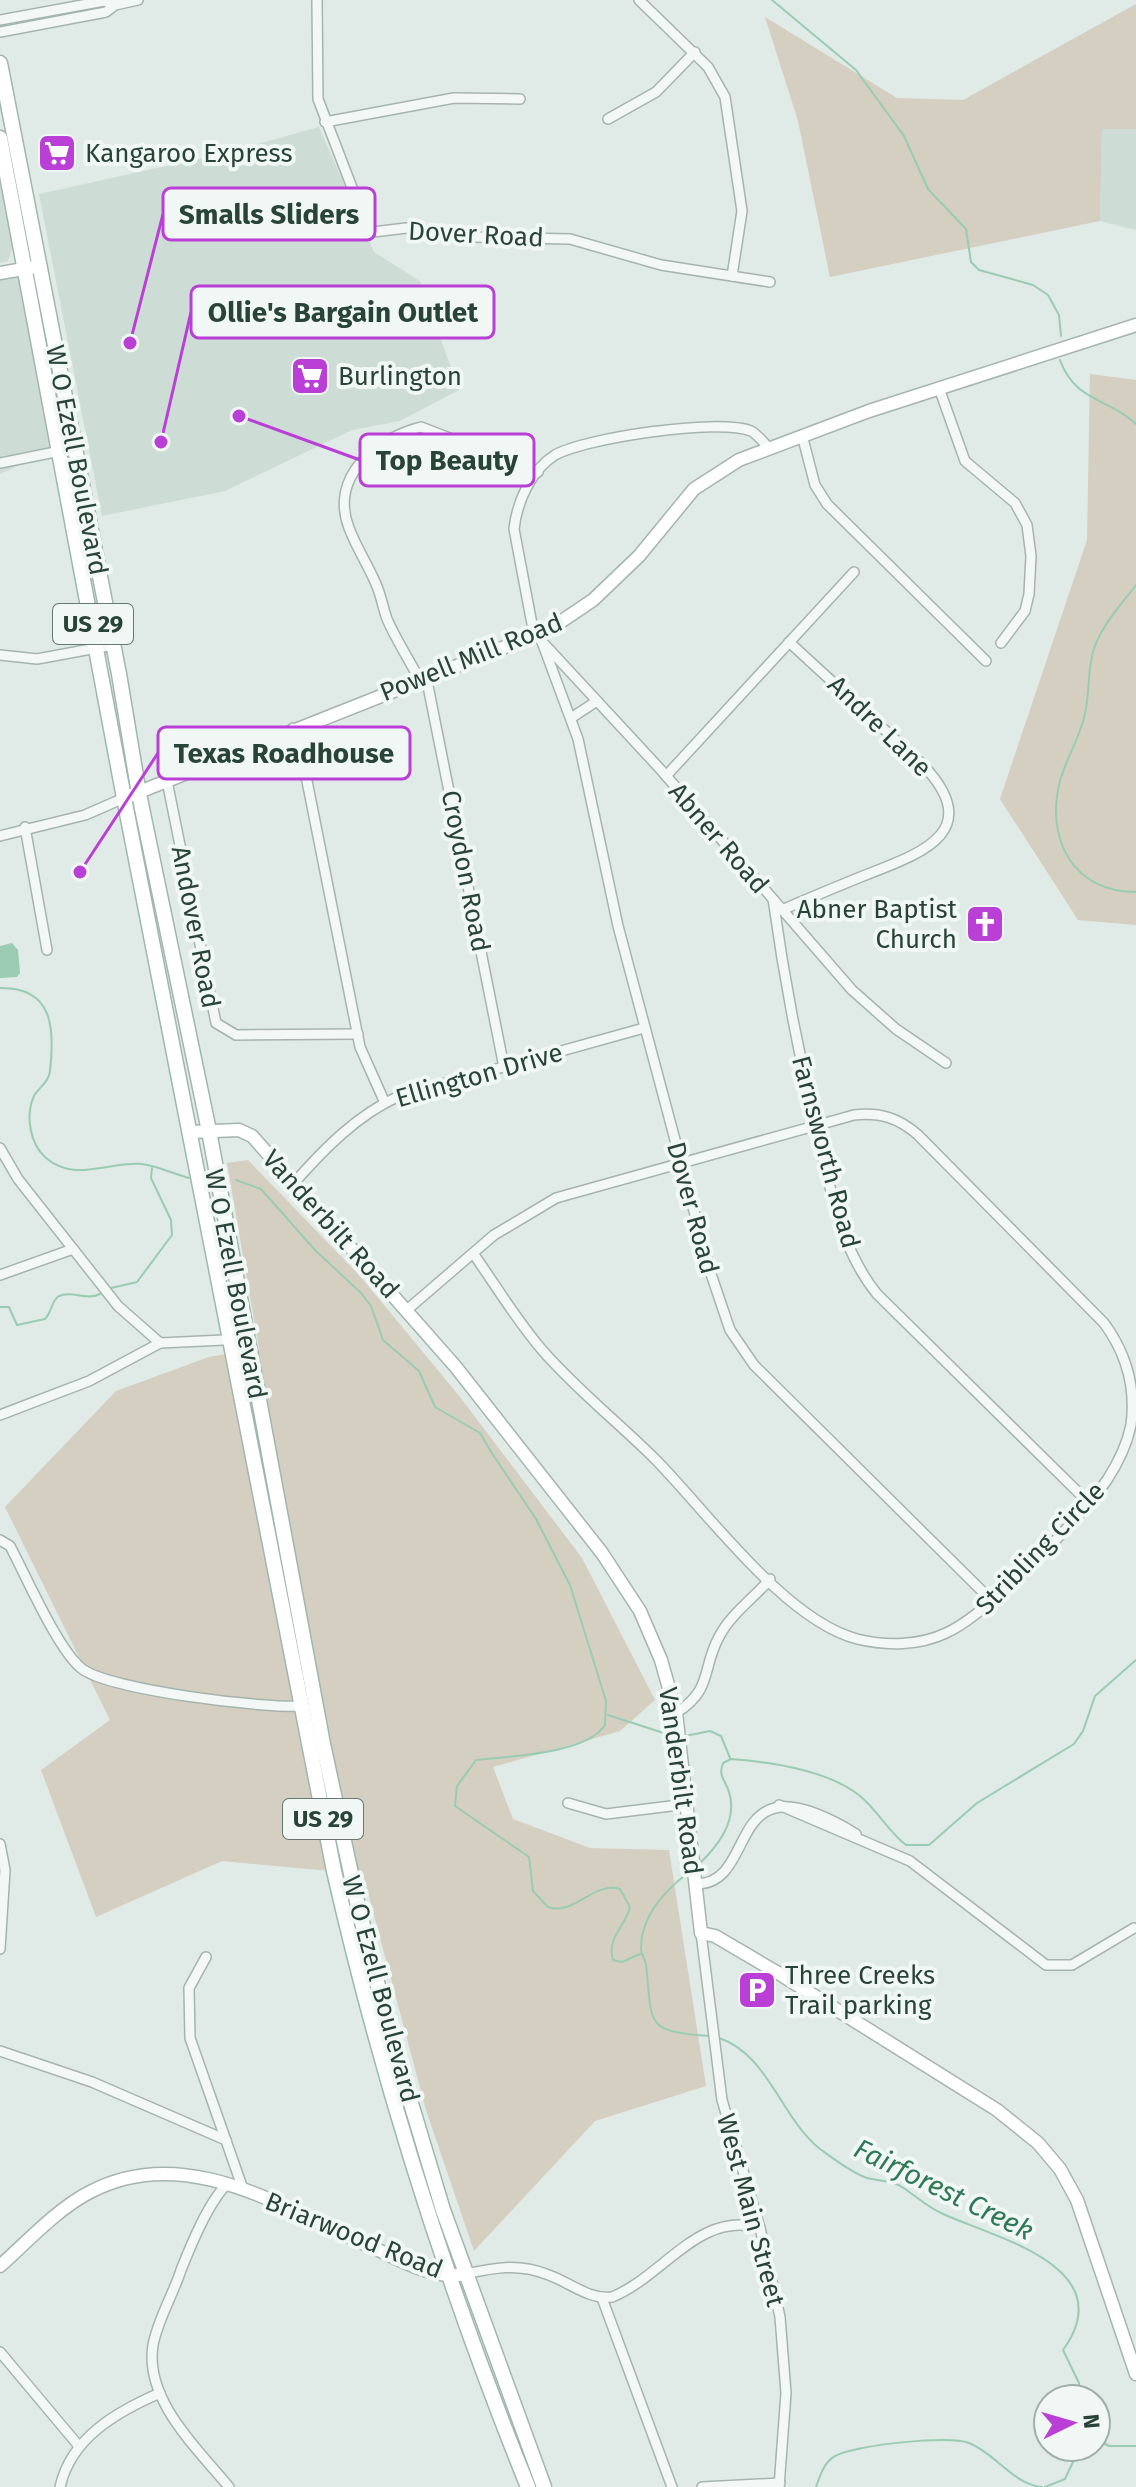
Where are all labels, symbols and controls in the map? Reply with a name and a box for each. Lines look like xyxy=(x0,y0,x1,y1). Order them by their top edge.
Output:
supermarket icon: Kangaroo Express xyxy=(36,132,78,174)
place label: Kangaroo Express xyxy=(85,138,293,169)
callout: Smalls Sliders xyxy=(163,188,375,240)
text: Smalls Sliders xyxy=(179,198,359,231)
street label: Dover Road xyxy=(407,215,544,254)
callout: Ollie's Bargain Outlet xyxy=(191,286,494,338)
text: Ollie's Bargain Outlet xyxy=(208,296,479,329)
street label: W O Ezell Boulevard xyxy=(39,342,114,578)
supermarket icon: Burlington xyxy=(289,355,331,397)
place label: Burlington xyxy=(338,361,462,392)
callout: Top Beauty xyxy=(360,434,534,486)
text: Top Beauty xyxy=(376,444,519,477)
road number: US 29 xyxy=(53,604,133,644)
street label: Powell Mill Road xyxy=(375,607,567,708)
street label: Andre Lane xyxy=(821,669,938,783)
callout: Texas Roadhouse xyxy=(158,727,410,779)
text: Texas Roadhouse xyxy=(174,737,394,770)
street label: Abner Road xyxy=(662,777,775,900)
street label: Croydon Road xyxy=(435,788,496,955)
street label: Andover Road xyxy=(165,843,226,1011)
place label: Abner Baptist Church xyxy=(797,894,958,955)
church icon: Abner Baptist Church xyxy=(964,903,1006,945)
street label: Ellington Drive xyxy=(392,1037,566,1114)
street label: Farnsworth Road xyxy=(785,1053,866,1252)
street label: Dover Road xyxy=(660,1139,725,1278)
street label: Vanderbilt Road xyxy=(256,1144,405,1305)
street label: W O Ezell Boulevard xyxy=(198,1166,273,1402)
street label: Stribling Circle xyxy=(969,1476,1111,1621)
street label: Vanderbilt Road xyxy=(652,1685,709,1877)
road number: US 29 xyxy=(283,1799,363,1839)
street label: W O Ezell Boulevard xyxy=(335,1872,426,2106)
place label: Three Creeks Trail parking xyxy=(785,1960,935,2021)
parking icon: Three Creeks Trail parking xyxy=(736,1969,778,2011)
street label: West Main Street xyxy=(710,2110,791,2310)
water label: Fairforest Creek xyxy=(849,2132,1039,2247)
street label: Briarwood Road xyxy=(260,2186,447,2285)
north arrow xyxy=(1032,2383,1112,2463)
text: N xyxy=(1077,2413,1106,2430)

